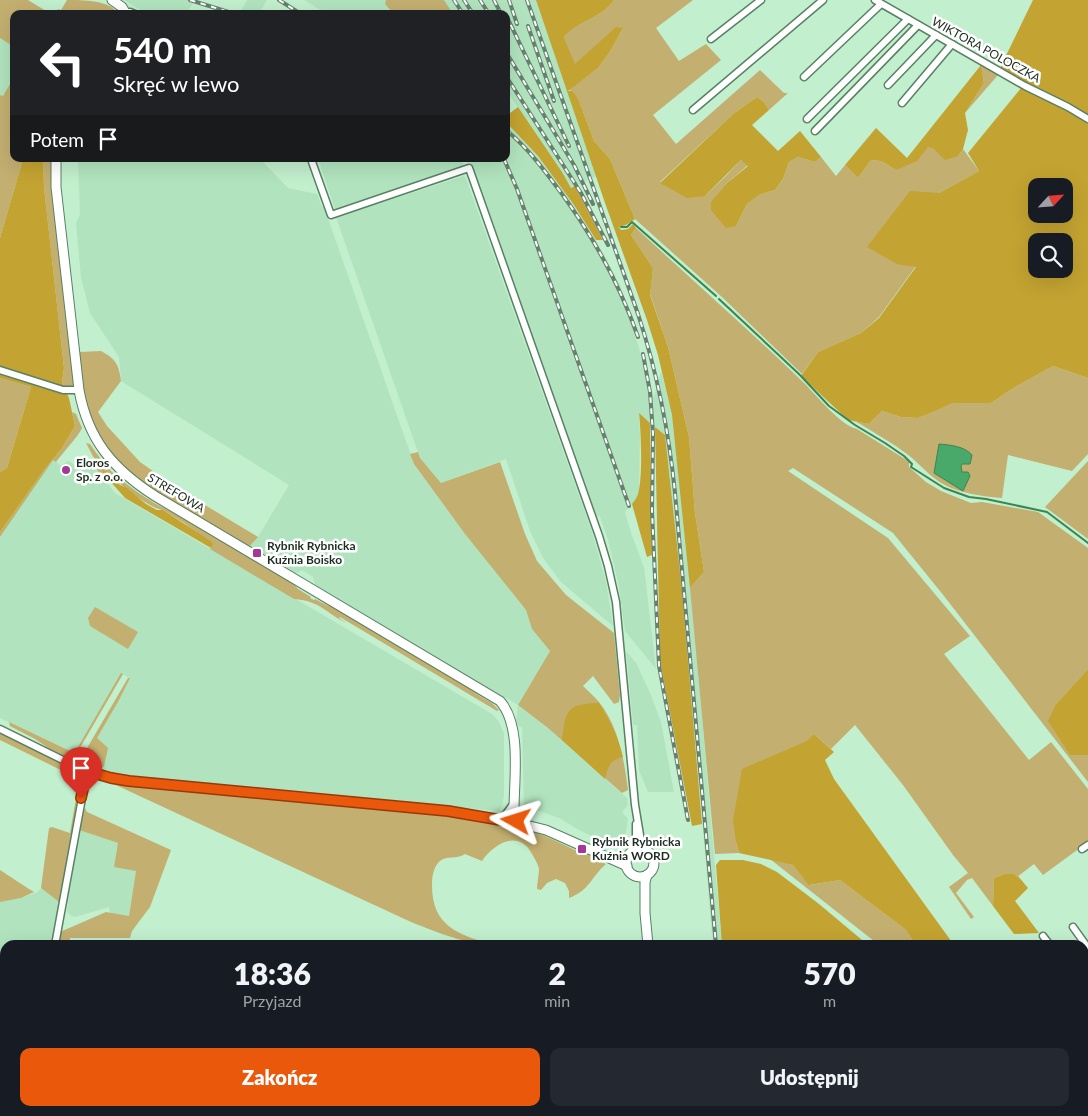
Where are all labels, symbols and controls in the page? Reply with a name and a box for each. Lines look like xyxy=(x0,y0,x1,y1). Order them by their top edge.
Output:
street label: WIKTORA POLOCZKA xyxy=(929,13,1044,86)
text: 540 m xyxy=(113,28,212,70)
icon: left xyxy=(30,30,95,95)
text: Skręć w lewo xyxy=(113,70,240,97)
icon: arrive xyxy=(94,125,122,153)
text: Potem xyxy=(30,128,84,151)
north arrow xyxy=(1028,178,1072,222)
map controls xyxy=(1028,178,1073,278)
button: search xyxy=(1028,233,1073,278)
place label: Eloros Sp. z o.o. xyxy=(76,455,123,484)
marker: Eloros Sp. z o.o. xyxy=(60,464,72,476)
street label: STREFOWA xyxy=(145,470,208,516)
place label: Rybnik Rybnicka Kuźnia Boisko xyxy=(267,538,356,567)
marker: Rybnik Rybnicka Kuźnia Boisko xyxy=(251,547,263,559)
pin xyxy=(60,747,102,798)
icon: arrive xyxy=(67,754,95,782)
position arrow xyxy=(489,794,541,846)
place label: Rybnik Rybnicka Kuźnia WORD xyxy=(592,834,681,863)
marker: Rybnik Rybnicka Kuźnia WORD xyxy=(576,843,588,855)
text: 18:36 xyxy=(233,955,311,991)
text: 2 xyxy=(548,955,566,991)
text: 570 xyxy=(803,955,856,991)
text: Przyjazd xyxy=(243,991,301,1010)
text: min xyxy=(544,991,570,1010)
text: m xyxy=(823,991,836,1010)
button: Zakończ xyxy=(20,1048,540,1106)
button: Udostępnij xyxy=(550,1048,1069,1106)

